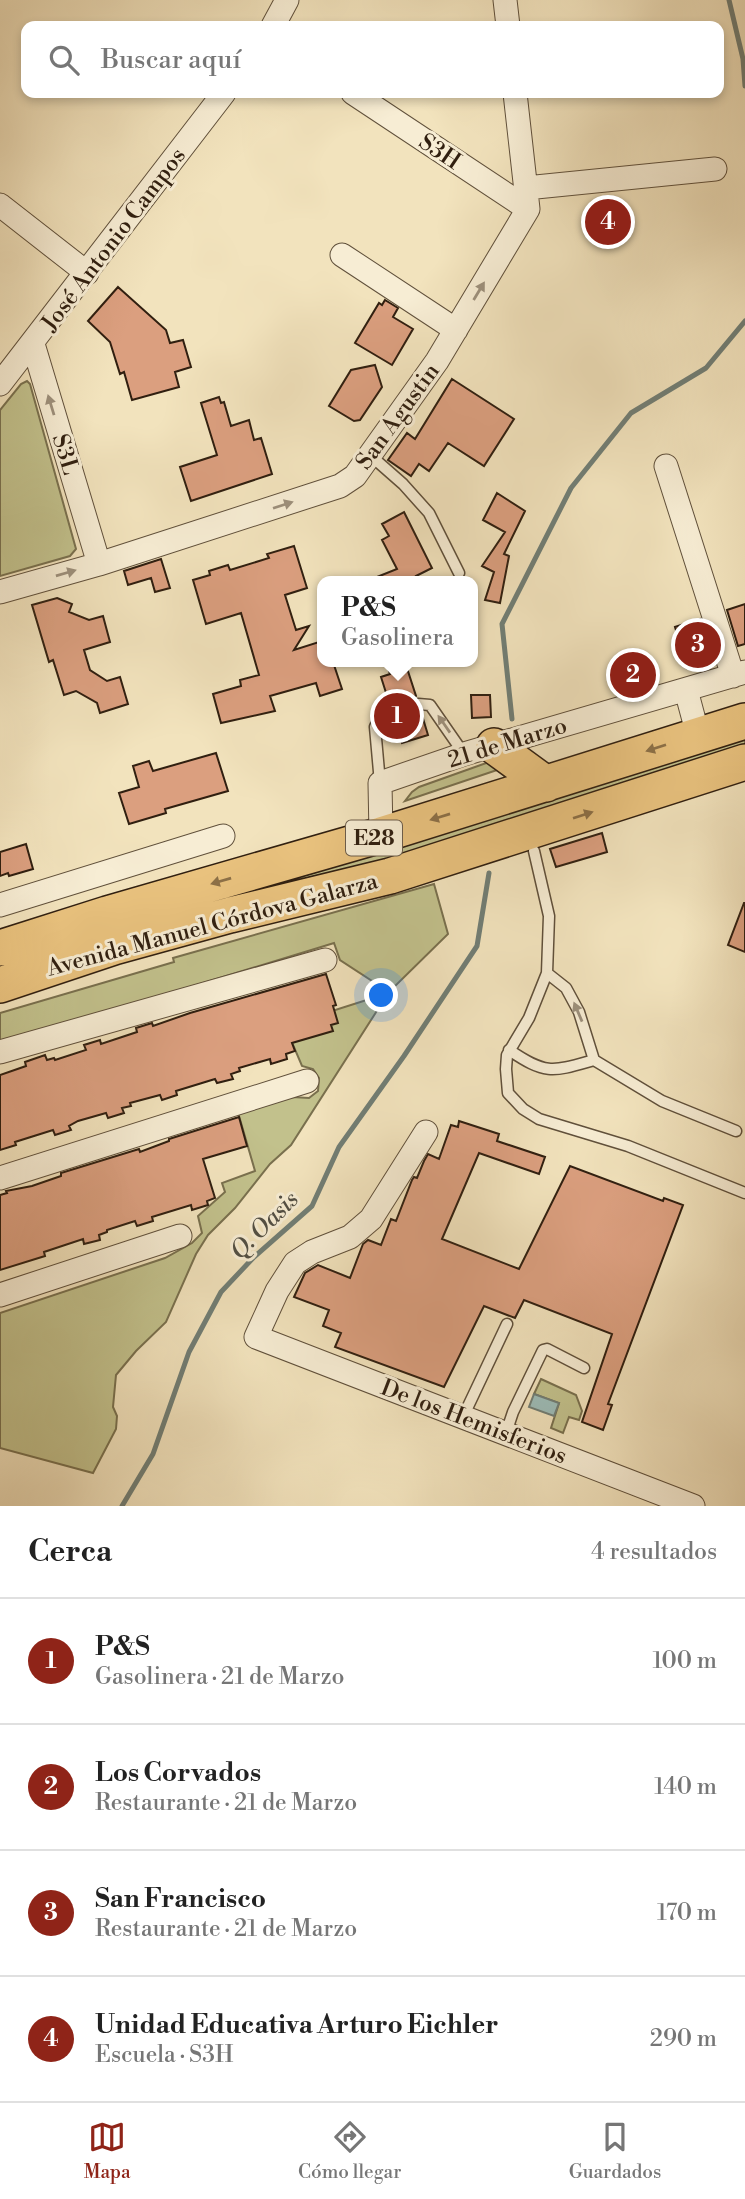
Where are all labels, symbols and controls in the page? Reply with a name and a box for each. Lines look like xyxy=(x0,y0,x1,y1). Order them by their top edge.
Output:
search box xyxy=(21,21,724,98)
icon: search xyxy=(45,41,83,79)
text: Buscar aquí xyxy=(101,44,241,76)
street label: S3H xyxy=(413,128,466,176)
street label: José Antonio Campos xyxy=(35,142,192,338)
pin: 4 xyxy=(585,196,631,248)
one-way arrow xyxy=(473,282,485,301)
street label: San Agustin xyxy=(350,358,446,475)
one-way arrow xyxy=(45,394,56,415)
street label: S3L xyxy=(46,431,84,478)
one-way arrow xyxy=(272,499,293,509)
one-way arrow xyxy=(55,567,77,578)
popup xyxy=(317,576,478,667)
text: P&S xyxy=(341,592,396,624)
pin: 3 xyxy=(675,619,721,671)
text: Gasolinera xyxy=(341,624,454,652)
pin: 2 xyxy=(610,649,656,701)
pin: 1 xyxy=(374,690,420,742)
street label: 21 de Marzo xyxy=(444,712,570,774)
one-way arrow xyxy=(437,715,451,733)
one-way arrow xyxy=(646,743,667,754)
one-way arrow xyxy=(572,809,593,820)
one-way arrow xyxy=(429,813,450,823)
road number: E28 xyxy=(346,820,402,856)
street label: Avenida Manuel Córdova Galarza xyxy=(43,867,381,983)
one-way arrow xyxy=(210,877,231,887)
your location xyxy=(364,978,398,1012)
one-way arrow xyxy=(572,1001,583,1022)
water label: Q. Oasis xyxy=(224,1185,305,1266)
street label: De los Hemisferios xyxy=(377,1374,571,1470)
text: Cerca xyxy=(28,1533,112,1571)
text: 4 resultados xyxy=(591,1538,717,1566)
text: P&S xyxy=(95,1631,150,1663)
text: 1 xyxy=(45,1647,57,1675)
text: 100 m xyxy=(652,1647,717,1675)
text: Gasolinera · 21 de Marzo xyxy=(95,1663,344,1691)
text: Los Corvados xyxy=(95,1757,261,1789)
text: 2 xyxy=(44,1773,58,1801)
text: 140 m xyxy=(654,1773,717,1801)
text: Restaurante · 21 de Marzo xyxy=(95,1789,357,1817)
text: San Francisco xyxy=(95,1883,266,1915)
text: 3 xyxy=(44,1899,58,1927)
text: 170 m xyxy=(657,1899,717,1927)
text: Restaurante · 21 de Marzo xyxy=(95,1915,357,1943)
text: Unidad Educativa Arturo Eichler xyxy=(95,2009,498,2041)
text: 4 xyxy=(43,2025,59,2053)
text: 290 m xyxy=(650,2025,717,2053)
text: Escuela · S3H xyxy=(95,2041,233,2069)
tab: Mapa xyxy=(84,2118,131,2184)
tab: Cómo llegar xyxy=(298,2118,401,2184)
tab: Guardados xyxy=(569,2118,661,2184)

